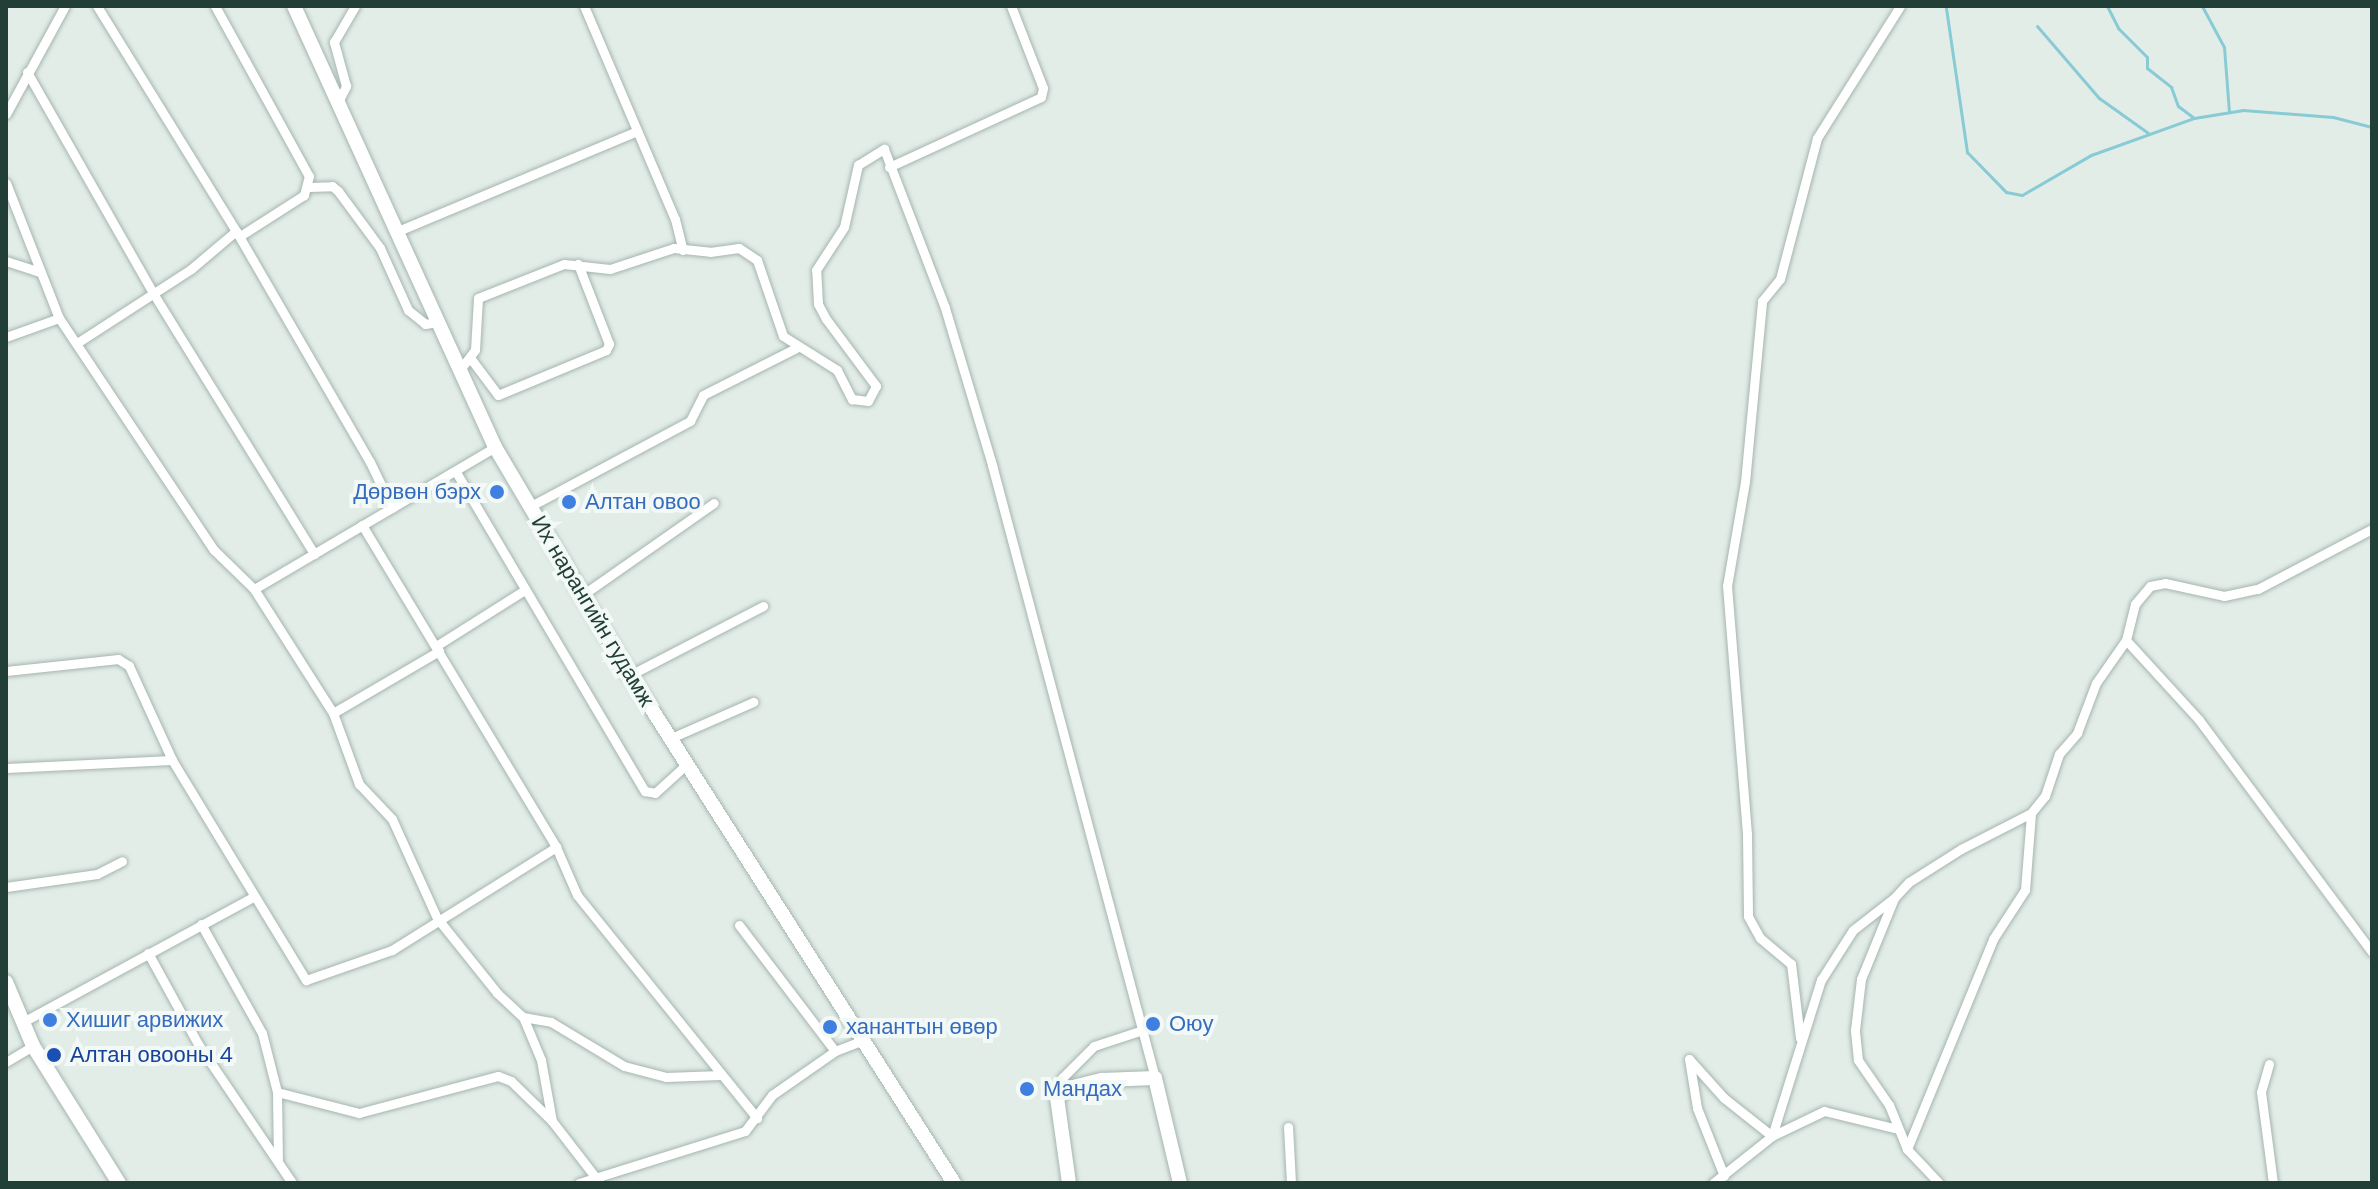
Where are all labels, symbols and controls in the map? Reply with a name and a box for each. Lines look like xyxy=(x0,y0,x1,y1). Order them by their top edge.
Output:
place label: Дөрвөн бэрх xyxy=(353,479,481,505)
marker: Дөрвөн бэрх xyxy=(488,483,506,501)
place label: Алтан овоо xyxy=(585,489,701,515)
marker: Алтан овоо xyxy=(560,493,578,511)
street label: Их нарангийн гудамж xyxy=(526,511,660,711)
place label: Хишиг арвижих xyxy=(66,1007,223,1033)
marker: Хишиг арвижих xyxy=(41,1011,59,1029)
place label: Оюу xyxy=(1169,1011,1214,1037)
place label: ханантын өвөр xyxy=(846,1014,998,1040)
marker: Оюу xyxy=(1144,1015,1162,1033)
marker: ханантын өвөр xyxy=(821,1018,839,1036)
place label: Алтан овооны 4 xyxy=(70,1042,233,1068)
marker: Алтан овооны 4 xyxy=(45,1046,63,1064)
place label: Мандах xyxy=(1043,1076,1122,1102)
marker: Мандах xyxy=(1018,1080,1036,1098)

